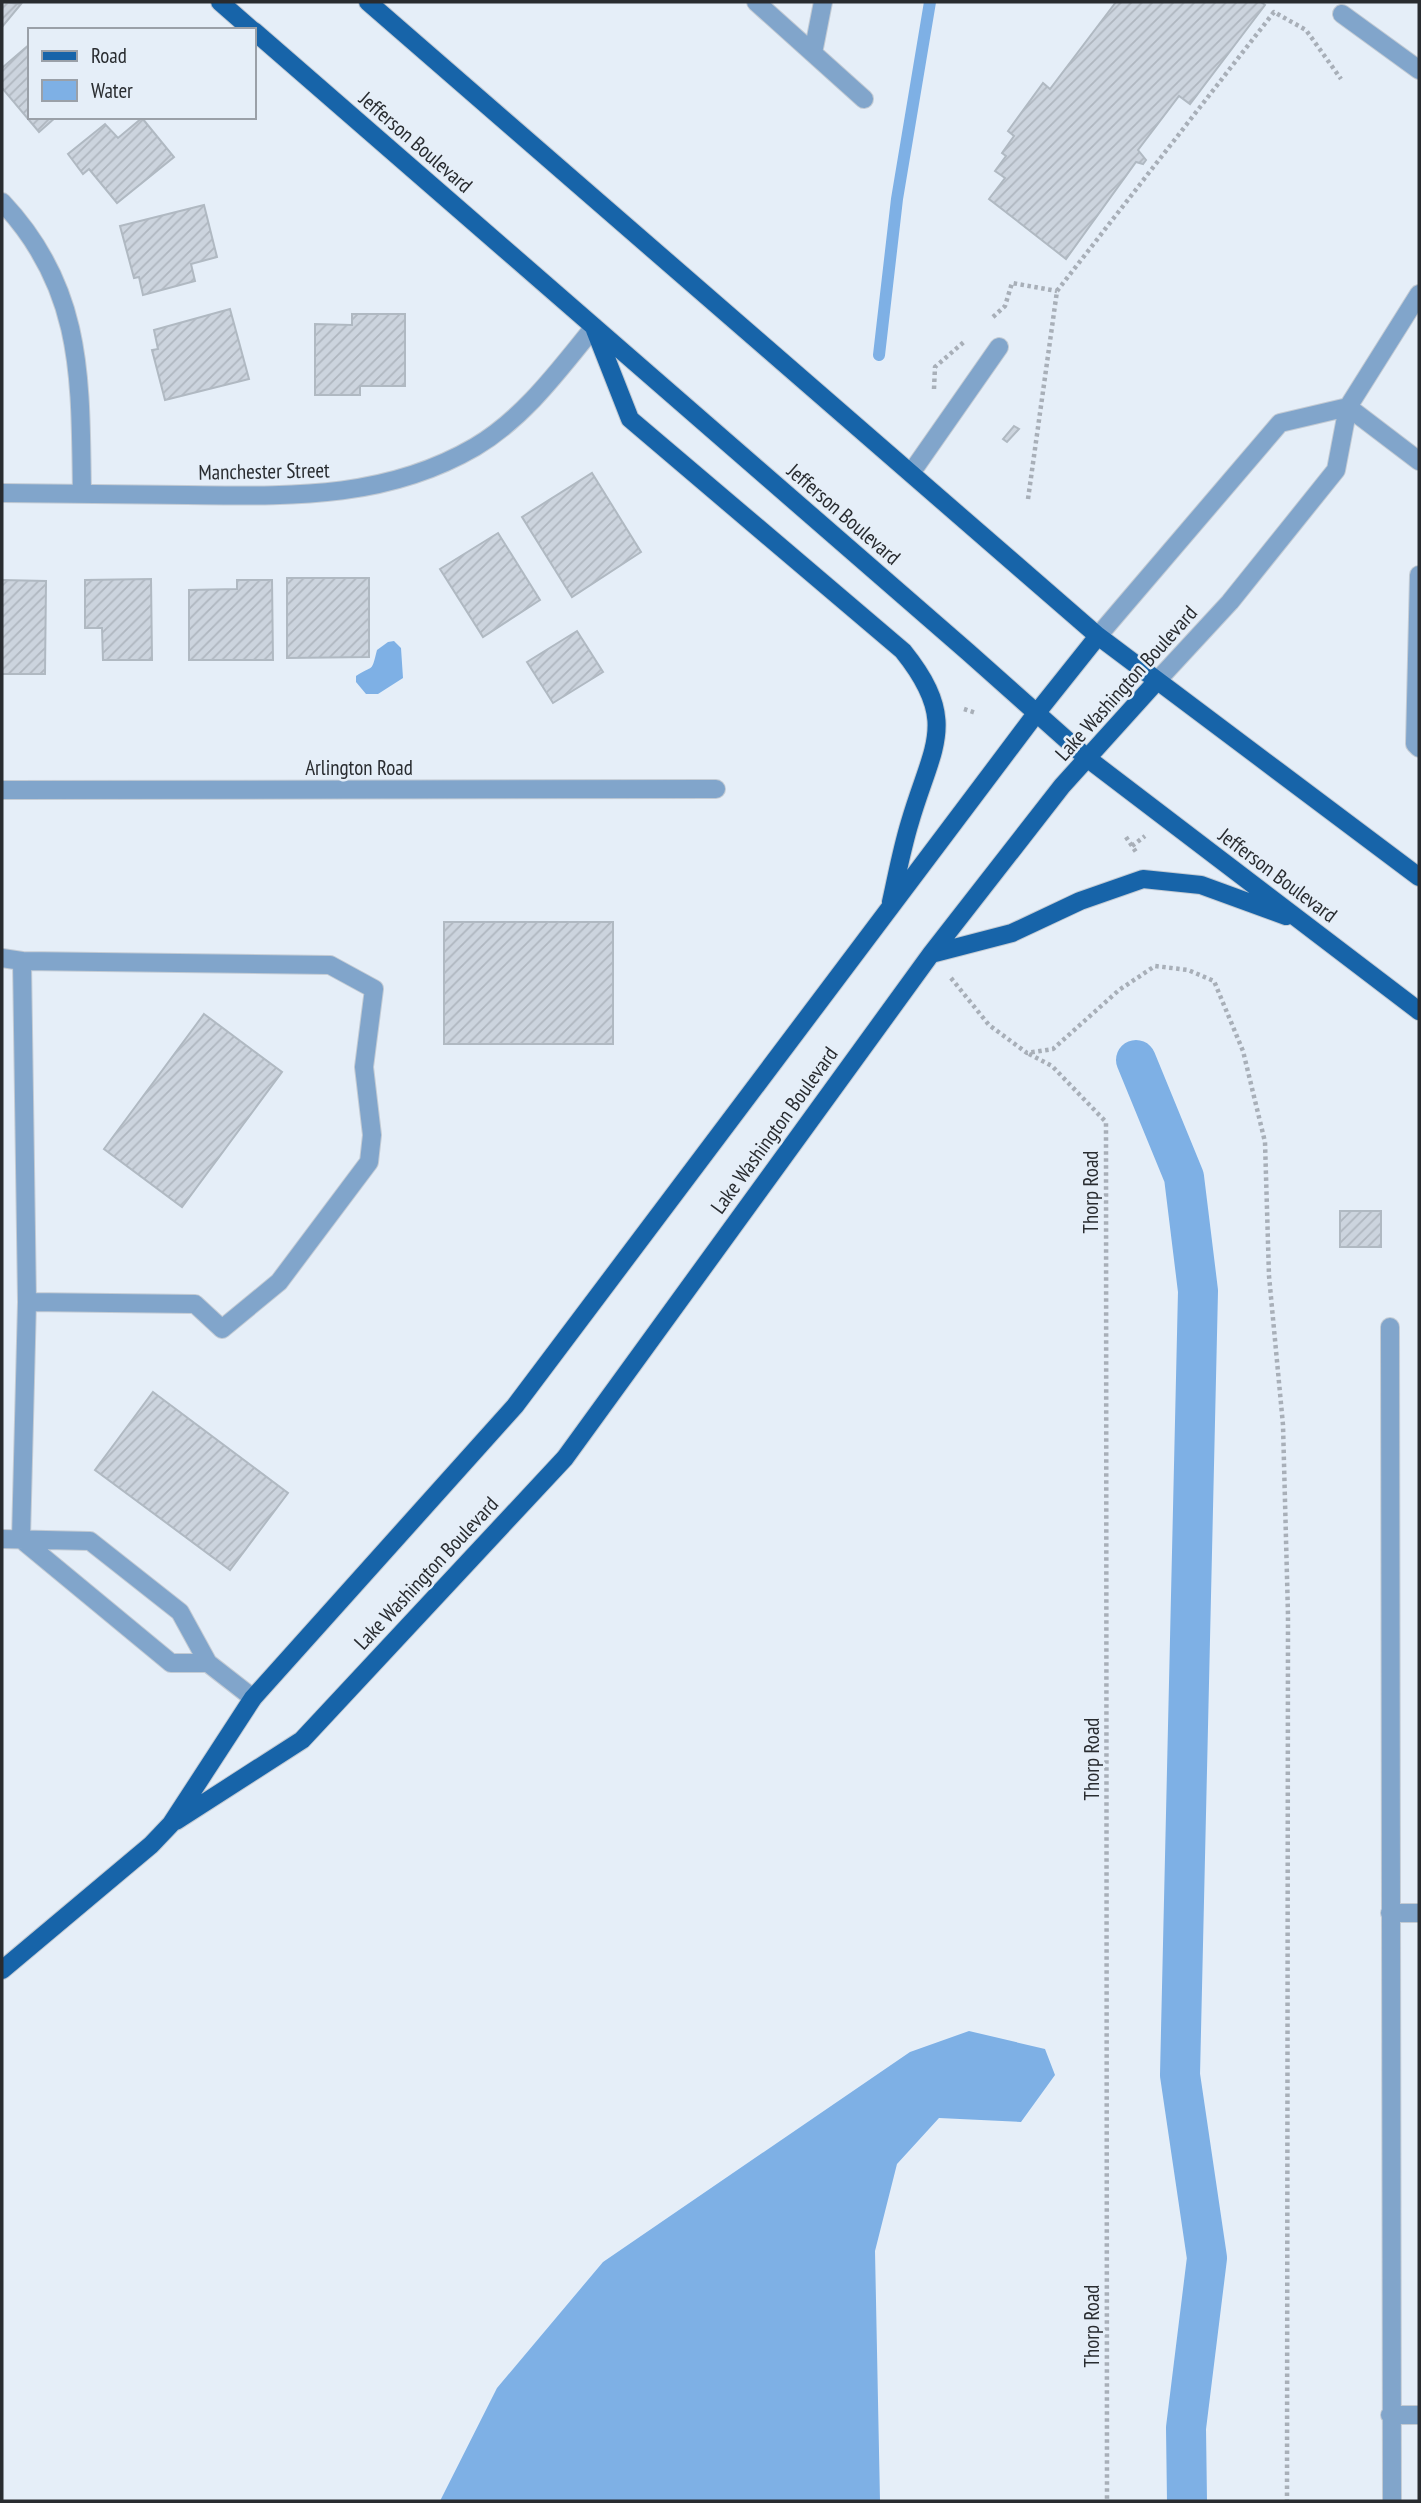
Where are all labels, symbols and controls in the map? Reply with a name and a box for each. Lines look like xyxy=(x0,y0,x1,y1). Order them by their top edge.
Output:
legend xyxy=(28,28,256,119)
text: Road xyxy=(91,42,127,69)
text: Water xyxy=(91,77,133,104)
street label: Jefferson Boulevard xyxy=(353,85,478,199)
street label: Manchester Street xyxy=(198,456,330,486)
street label: Jefferson Boulevard xyxy=(781,457,906,571)
street label: Lake Washington Boulevard xyxy=(1049,600,1203,766)
street label: Arlington Road xyxy=(305,754,413,781)
street label: Jefferson Boulevard xyxy=(1213,821,1343,928)
street label: Lake Washington Boulevard xyxy=(704,1041,844,1219)
street label: Thorp Road xyxy=(1077,1151,1104,1233)
street label: Lake Washington Boulevard xyxy=(348,1491,504,1655)
street label: Thorp Road xyxy=(1078,1718,1105,1800)
street label: Thorp Road xyxy=(1078,2285,1105,2367)

